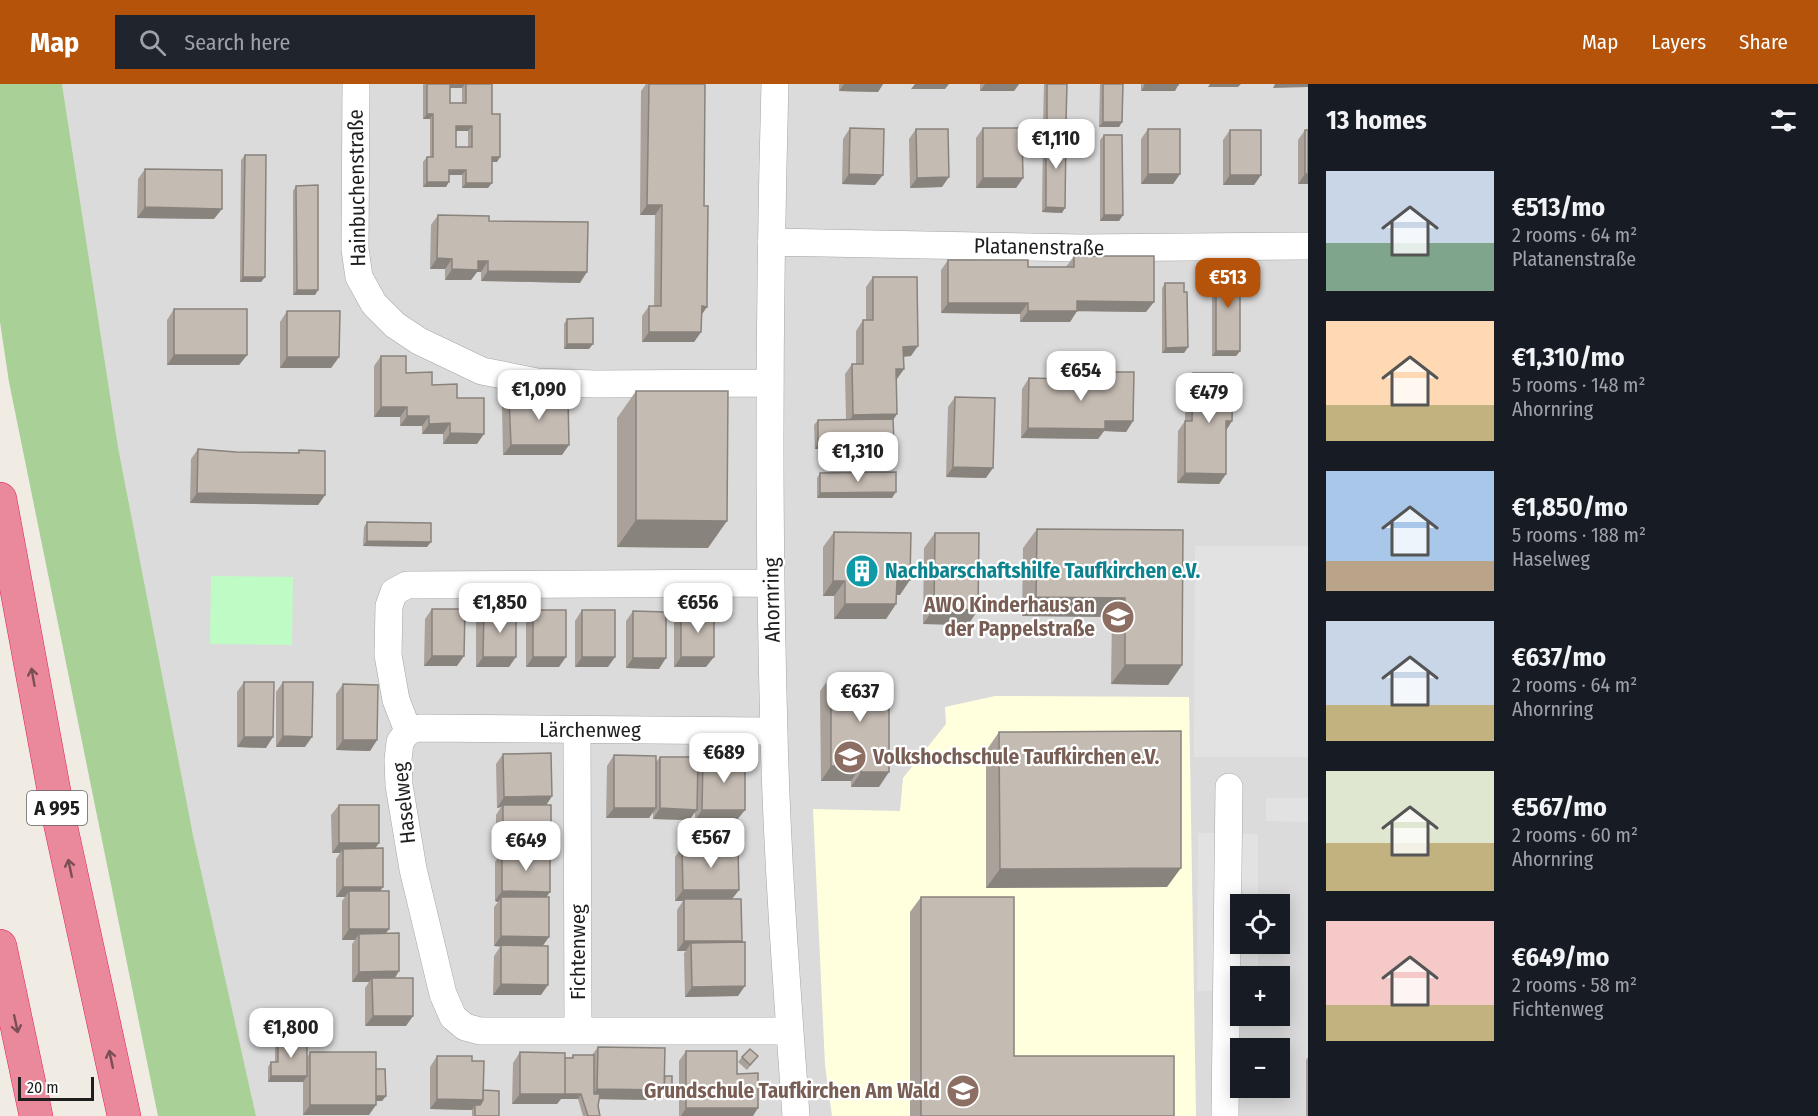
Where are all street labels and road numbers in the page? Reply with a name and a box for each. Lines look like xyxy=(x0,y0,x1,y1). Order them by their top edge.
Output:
street label: Hainbuchenstraße xyxy=(343,109,371,267)
street label: Platanenstraße xyxy=(974,233,1104,261)
street label: Ahornring xyxy=(758,557,786,643)
street label: Lärchenweg xyxy=(539,717,641,743)
street label: Haselweg xyxy=(387,761,421,845)
road number: A 995 xyxy=(27,791,87,825)
street label: Fichtenweg xyxy=(565,904,591,1000)

